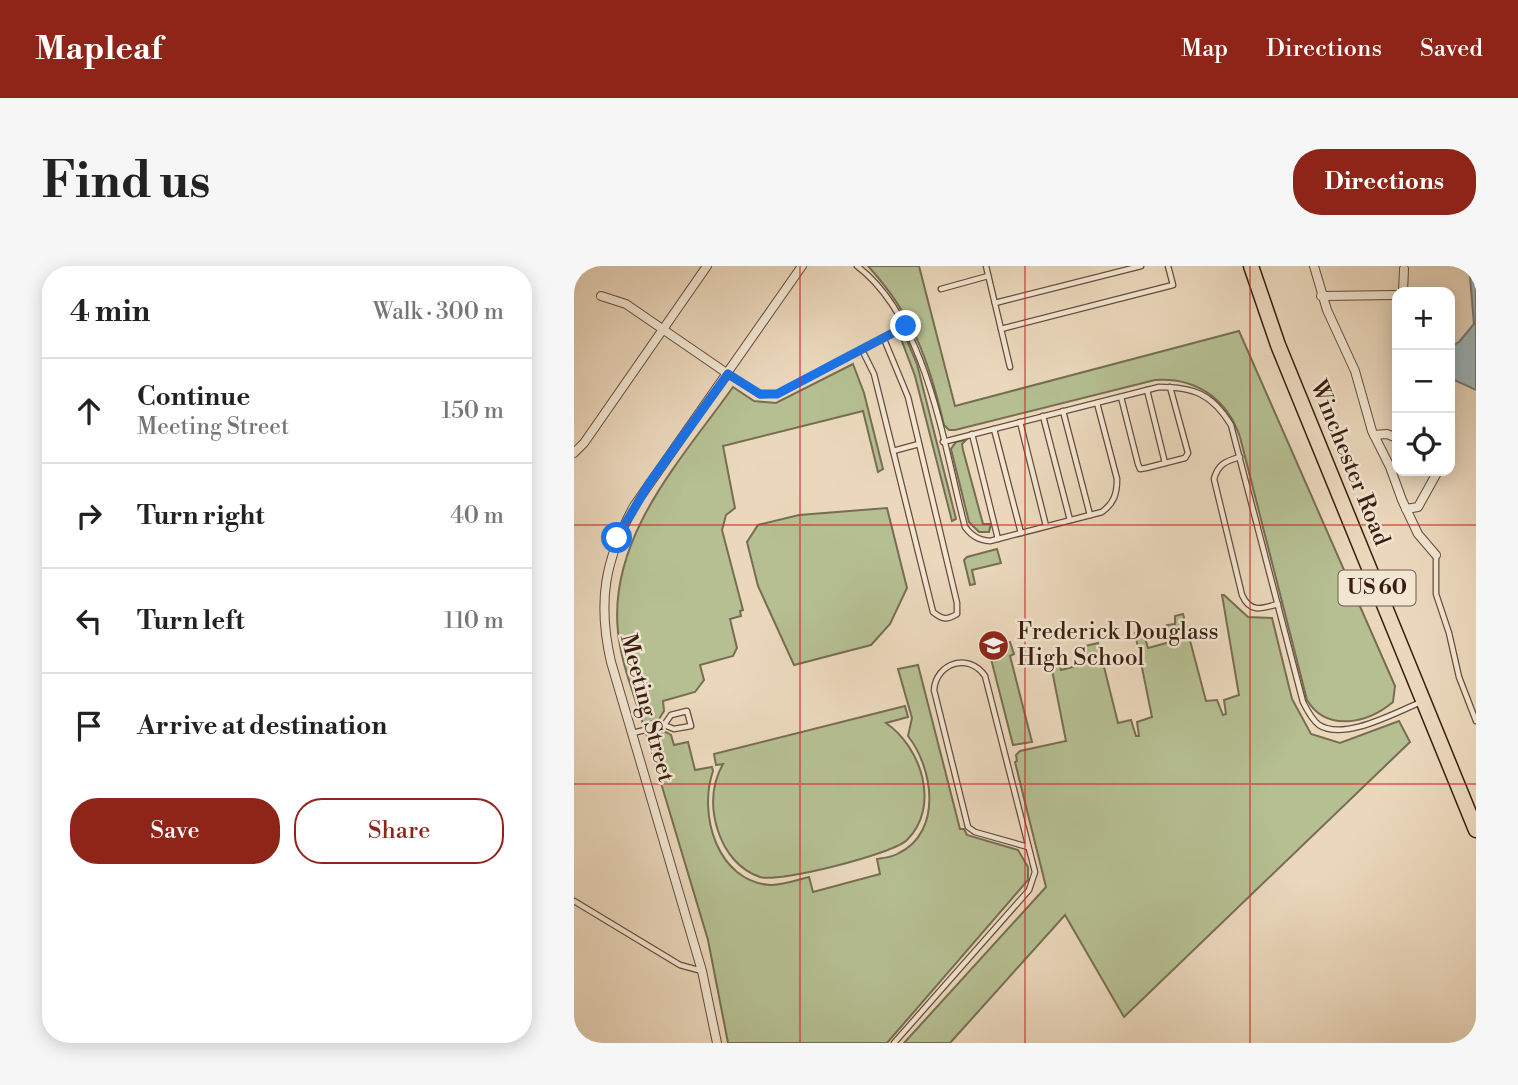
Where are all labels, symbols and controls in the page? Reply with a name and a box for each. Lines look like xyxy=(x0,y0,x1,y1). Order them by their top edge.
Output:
text: Mapleaf xyxy=(35,29,162,70)
text: Map xyxy=(1181,34,1228,64)
text: Directions xyxy=(1266,34,1382,64)
text: Saved xyxy=(1420,34,1483,64)
button: Directions xyxy=(1293,149,1476,215)
text: Find us xyxy=(42,152,211,213)
map controls xyxy=(1392,287,1455,476)
button: + xyxy=(1392,287,1455,350)
text: 4 min xyxy=(70,293,150,331)
text: Walk · 300 m xyxy=(373,298,504,326)
route end xyxy=(890,310,921,341)
button: − xyxy=(1392,350,1455,413)
street label: Winchester Road xyxy=(1304,375,1396,550)
text: Continue xyxy=(137,381,250,413)
icon: ahead xyxy=(70,392,108,430)
text: 150 m xyxy=(441,397,504,425)
text: Meeting Street xyxy=(137,413,289,441)
button: locate xyxy=(1392,413,1455,476)
icon: right xyxy=(70,497,108,535)
text: Turn right xyxy=(137,500,265,532)
text: 40 m xyxy=(450,502,504,530)
route start xyxy=(601,522,632,553)
road number: US 60 xyxy=(1338,570,1416,606)
icon: left xyxy=(70,602,108,640)
text: Turn left xyxy=(137,605,245,637)
text: 110 m xyxy=(444,607,504,635)
place label: Frederick Douglass High School xyxy=(1017,618,1219,672)
school or university icon: Frederick Douglass High School xyxy=(977,628,1011,662)
street label: Meeting Street xyxy=(614,631,680,785)
icon: arrive xyxy=(70,707,108,745)
text: Arrive at destination xyxy=(137,710,387,742)
button: Save xyxy=(70,798,280,864)
button: Share xyxy=(294,798,504,864)

